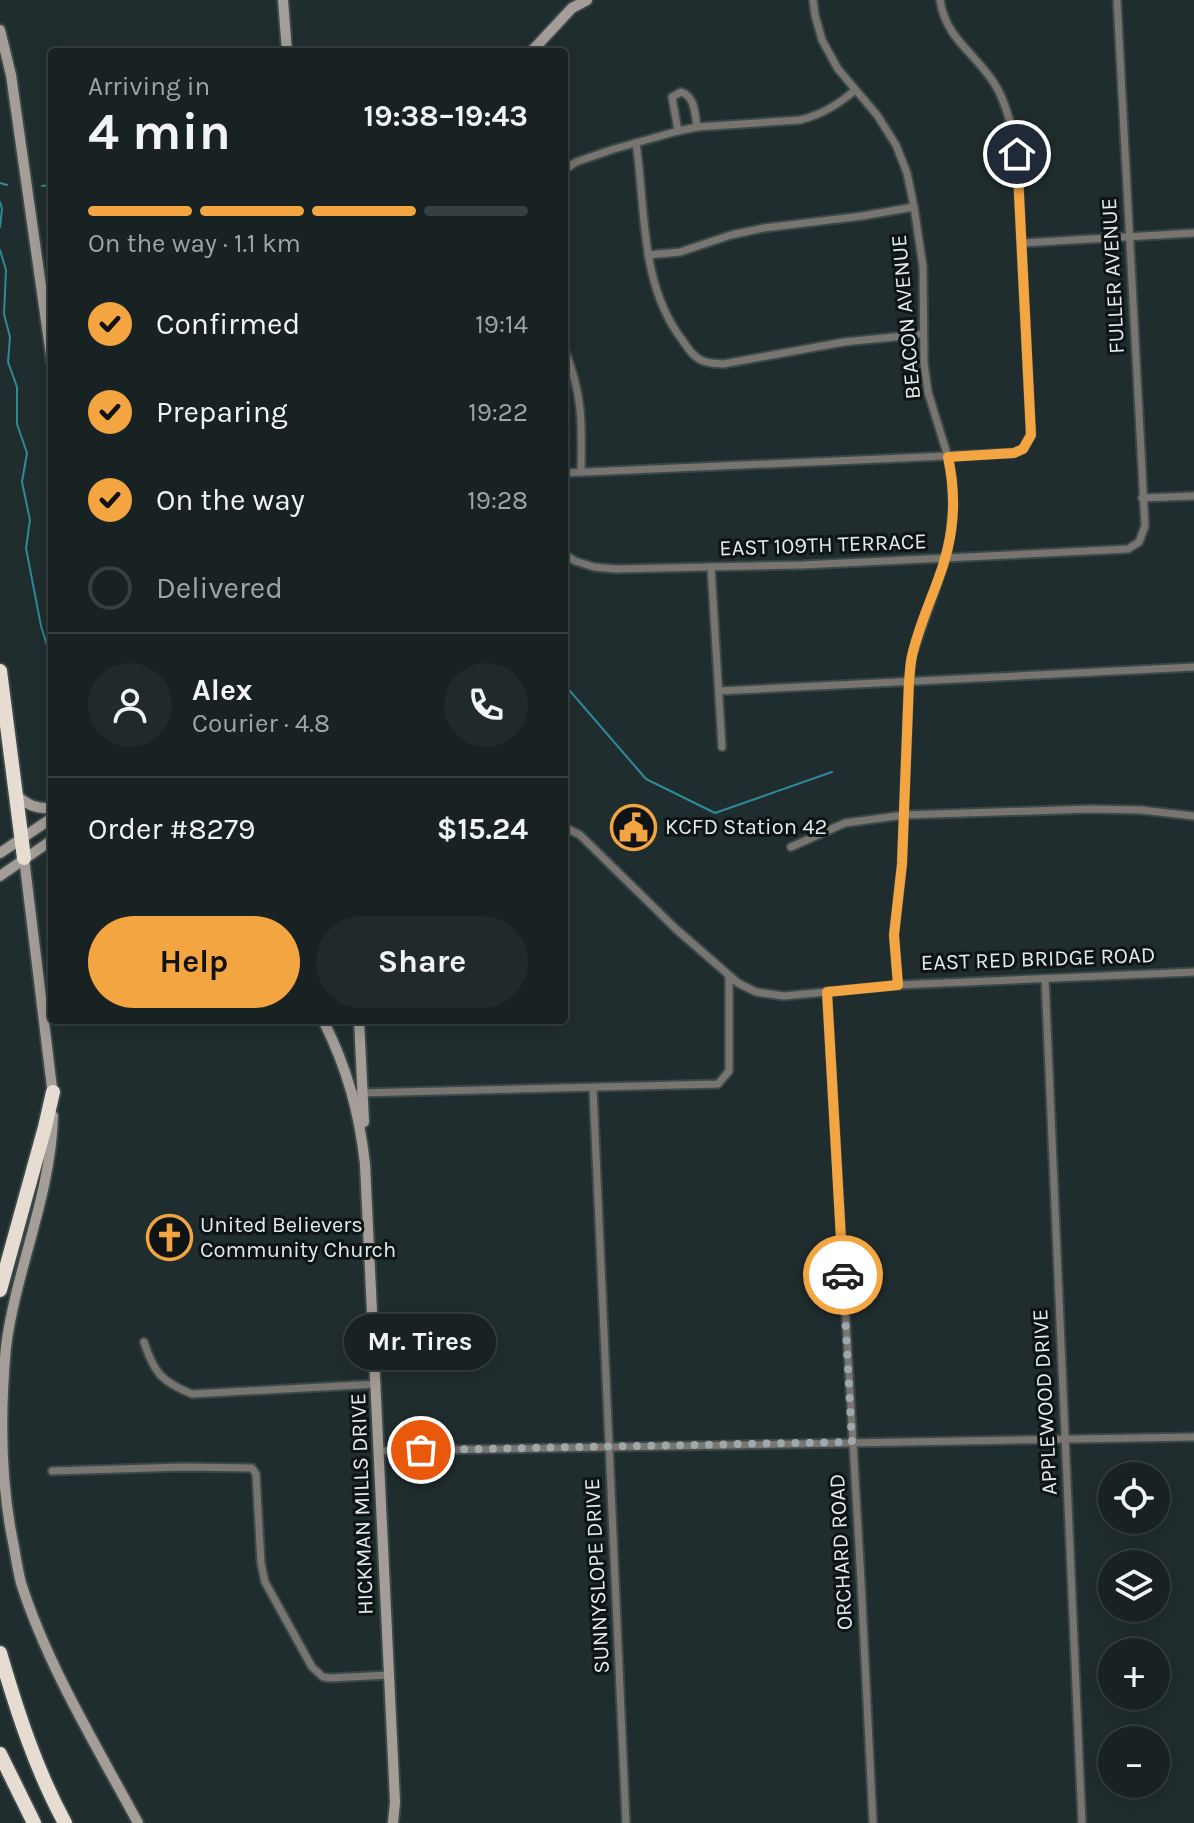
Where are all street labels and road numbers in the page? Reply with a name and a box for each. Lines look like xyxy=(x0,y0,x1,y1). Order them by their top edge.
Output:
street label: FULLER AVENUE xyxy=(1096,197,1130,355)
street label: BEACON AVENUE xyxy=(886,234,926,400)
street label: EAST 109TH TERRACE xyxy=(719,528,927,562)
street label: EAST RED BRIDGE ROAD xyxy=(920,942,1156,976)
street label: APPLEWOOD DRIVE xyxy=(1027,1308,1063,1496)
street label: HICKMAN MILLS DRIVE xyxy=(345,1393,379,1615)
street label: ORCHARD ROAD xyxy=(824,1473,858,1631)
street label: SUNNYSLOPE DRIVE xyxy=(579,1478,615,1674)

